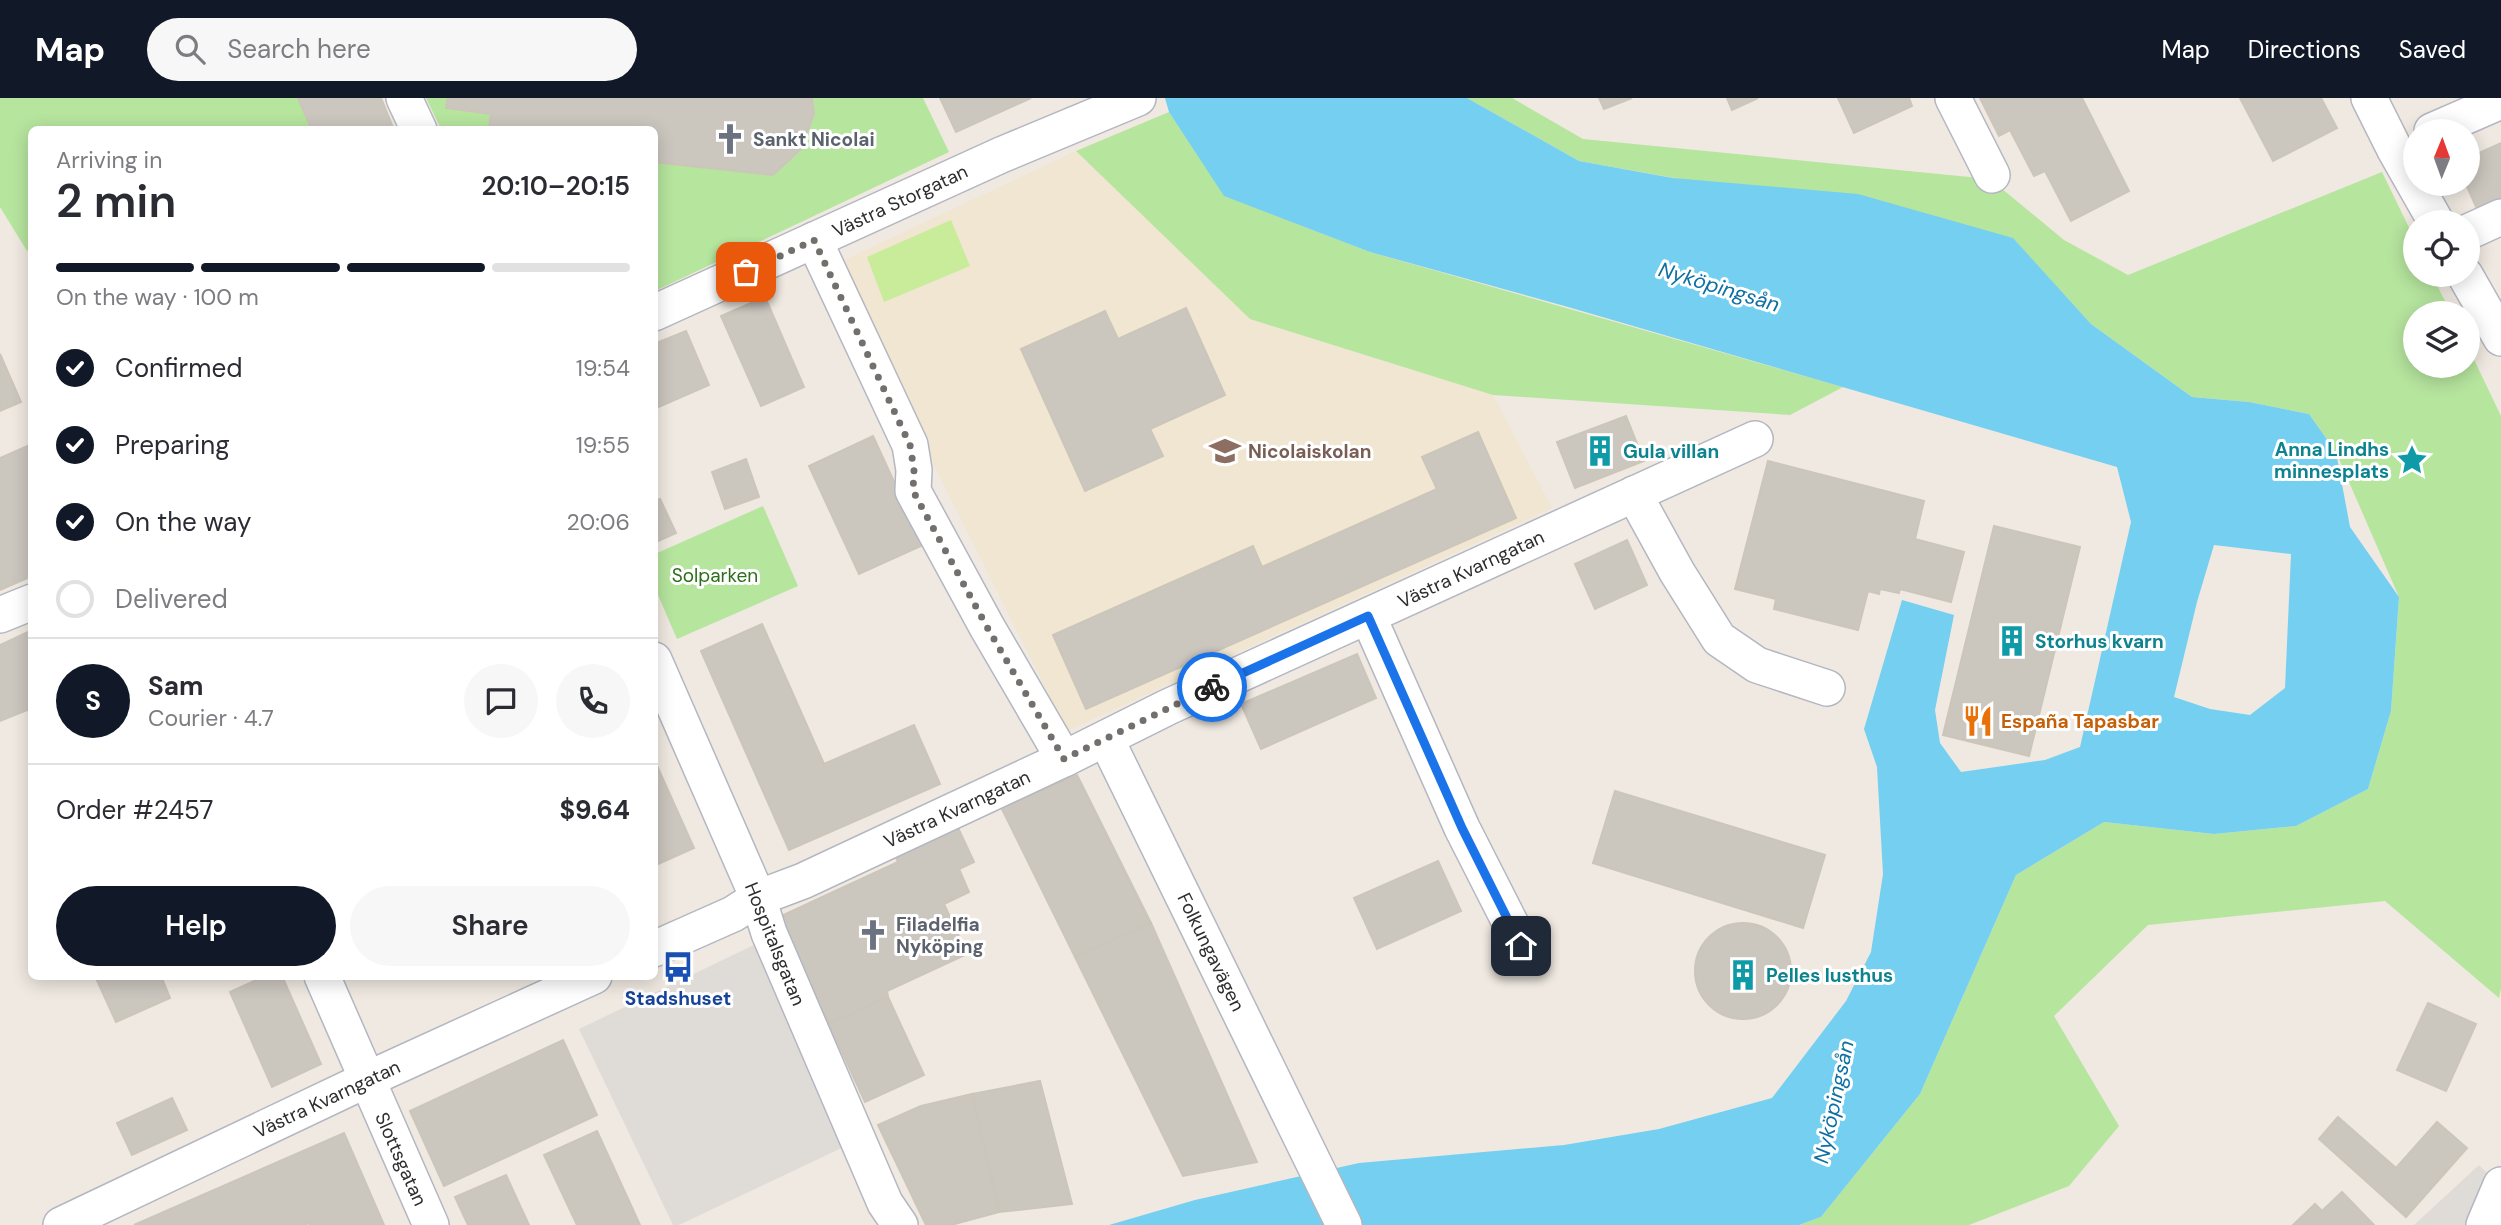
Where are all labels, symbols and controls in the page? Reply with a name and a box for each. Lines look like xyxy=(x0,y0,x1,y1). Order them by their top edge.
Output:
search box xyxy=(147,18,637,81)
text: Map xyxy=(35,28,105,71)
icon: search xyxy=(171,30,209,68)
text: Search here xyxy=(227,32,371,66)
text: Map xyxy=(2162,34,2210,65)
text: Directions xyxy=(2248,34,2361,65)
text: Saved xyxy=(2399,34,2466,65)
north arrow xyxy=(2403,119,2480,196)
map controls xyxy=(2403,119,2480,378)
church icon: Sankt Nicolai xyxy=(713,122,747,156)
place label: Sankt Nicolai xyxy=(753,127,875,152)
text: Arriving in xyxy=(56,145,162,175)
street label: Västra Storgatan xyxy=(828,159,972,243)
text: 20:10–20:15 xyxy=(481,169,630,203)
text: 2 min xyxy=(56,171,176,231)
button: locate xyxy=(2403,210,2480,287)
pin xyxy=(716,242,776,302)
icon: bag xyxy=(727,253,765,291)
water label: Nyköpingsån xyxy=(1655,255,1783,319)
text: On the way · 100 m xyxy=(56,282,259,312)
button: layers xyxy=(2403,301,2480,378)
icon: check xyxy=(56,349,94,387)
text: Confirmed xyxy=(115,351,242,385)
text: 19:54 xyxy=(576,353,630,383)
icon: check xyxy=(56,426,94,464)
text: Preparing xyxy=(115,428,230,462)
text: 19:55 xyxy=(576,430,630,460)
school or university icon: Nicolaiskolan xyxy=(1208,434,1242,468)
building icon: Gula villan xyxy=(1583,434,1617,468)
place label: Anna Lindhs minnesplats xyxy=(2274,437,2389,484)
place label: Nicolaiskolan xyxy=(1248,439,1371,464)
place label: Gula villan xyxy=(1623,439,1719,464)
place icon: Anna Lindhs minnesplats xyxy=(2395,443,2429,477)
icon: check xyxy=(56,503,94,541)
text: On the way xyxy=(115,505,251,539)
text: 20:06 xyxy=(566,507,630,537)
street label: Västra Kvarngatan xyxy=(1394,524,1548,614)
park label: Solparken xyxy=(672,563,758,588)
text: Delivered xyxy=(115,582,228,616)
building icon: Storhus kvarn xyxy=(1995,624,2029,658)
place label: Storhus kvarn xyxy=(2035,629,2164,654)
courier xyxy=(1177,652,1247,722)
button: chat xyxy=(464,664,538,738)
button: phone xyxy=(556,664,630,738)
icon: bike xyxy=(1193,668,1231,706)
text: Sam xyxy=(148,669,203,703)
text: S xyxy=(85,684,101,718)
text: Courier · 4.7 xyxy=(148,703,274,733)
restaurant icon: España Tapasbar xyxy=(1961,704,1995,738)
place label: España Tapasbar xyxy=(2001,709,2159,734)
street label: Västra Kvarngatan xyxy=(880,764,1034,854)
text: Order #2457 xyxy=(56,793,213,827)
text: $9.64 xyxy=(559,793,630,827)
street label: Hospitalsgatan xyxy=(739,879,811,1009)
button: Help xyxy=(56,886,336,966)
button: Share xyxy=(350,886,630,966)
street label: Folkungavägen xyxy=(1171,889,1251,1015)
place label: Filadelfia Nyköping xyxy=(896,912,984,959)
pin xyxy=(1491,916,1551,976)
church icon: Filadelfia Nyköping xyxy=(856,918,890,952)
icon: home xyxy=(1502,927,1540,965)
bus stop icon: Stadshuset xyxy=(661,950,695,984)
building icon: Pelles lusthus xyxy=(1726,958,1760,992)
place label: Pelles lusthus xyxy=(1766,963,1893,988)
place label: Stadshuset xyxy=(625,986,731,1011)
water label: Nyköpingsån xyxy=(1807,1038,1861,1166)
street label: Västra Kvarngatan xyxy=(250,1054,404,1144)
street label: Slottsgatan xyxy=(369,1108,433,1210)

